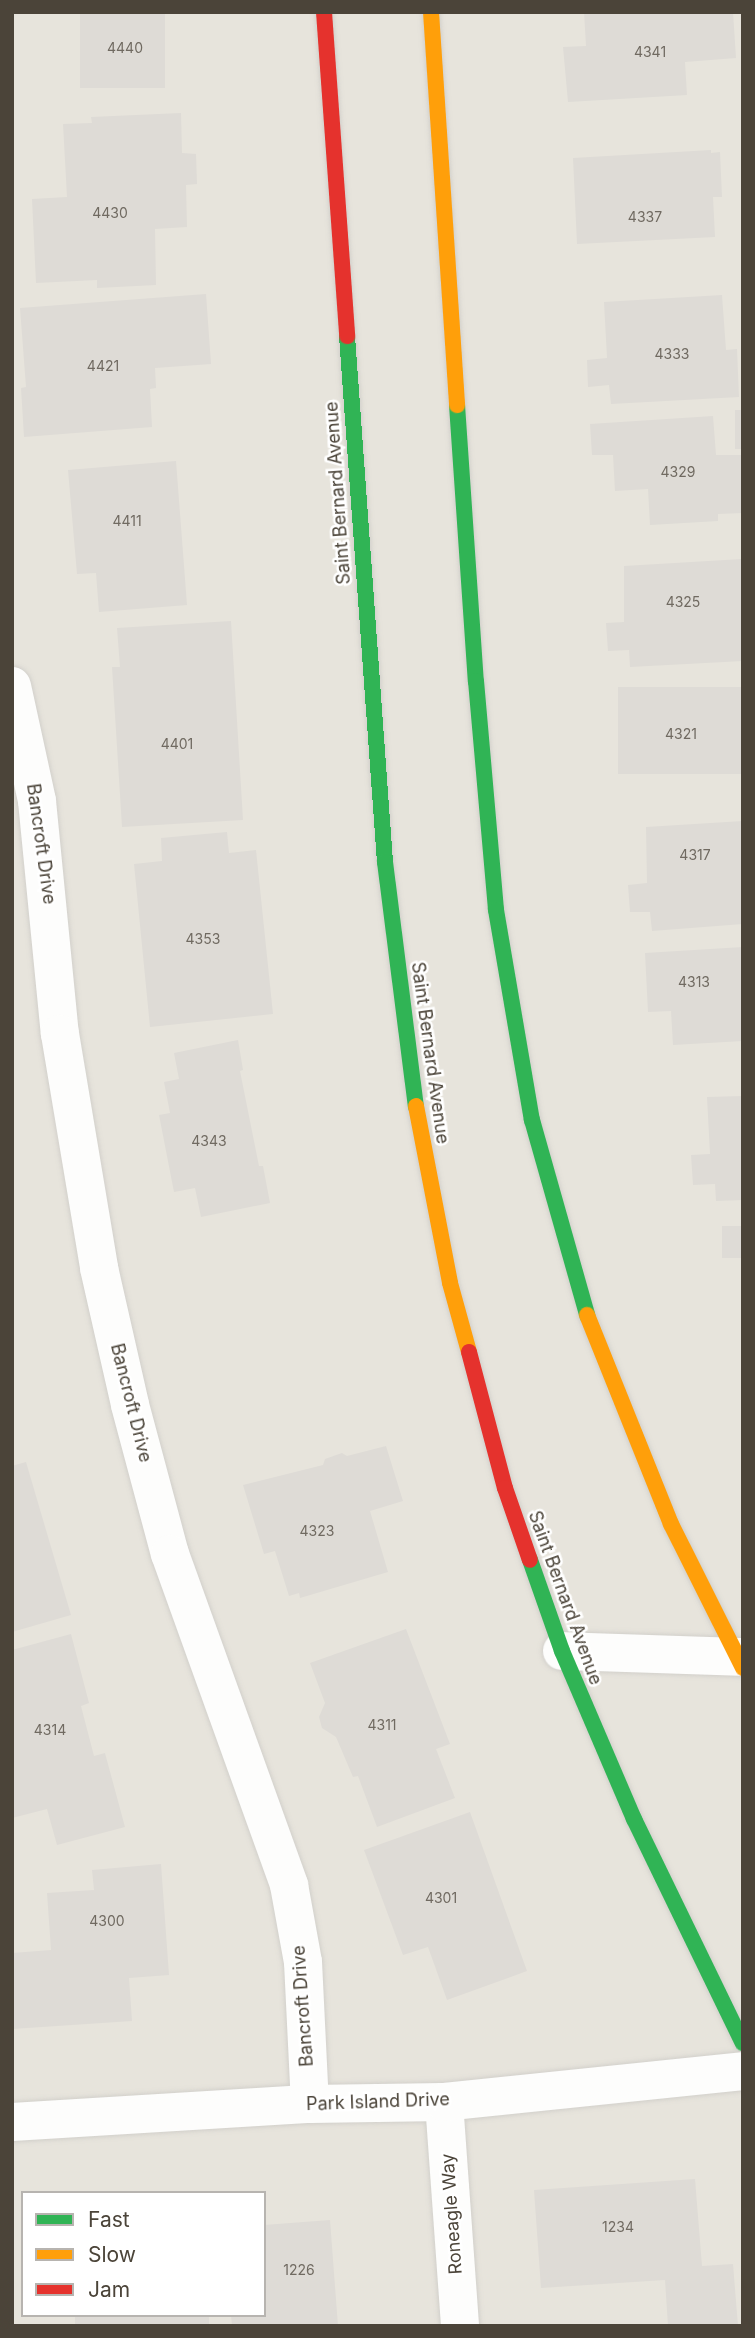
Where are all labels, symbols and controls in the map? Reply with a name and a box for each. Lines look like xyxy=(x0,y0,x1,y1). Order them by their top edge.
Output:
house number: 4440 xyxy=(107,40,143,56)
house number: 4341 xyxy=(634,44,666,60)
house number: 4430 xyxy=(92,205,128,221)
house number: 4337 xyxy=(628,209,662,225)
house number: 4333 xyxy=(655,346,689,362)
house number: 4421 xyxy=(87,358,119,374)
street label: Saint Bernard Avenue xyxy=(321,401,355,585)
house number: 4329 xyxy=(661,464,695,480)
house number: 4411 xyxy=(112,513,142,529)
house number: 4325 xyxy=(666,594,700,610)
house number: 4321 xyxy=(665,726,697,742)
house number: 4401 xyxy=(161,736,193,752)
street label: Bancroft Drive xyxy=(22,782,60,906)
house number: 4317 xyxy=(679,847,711,863)
house number: 4353 xyxy=(186,931,220,947)
street label: Saint Bernard Avenue xyxy=(407,961,453,1145)
house number: 4313 xyxy=(678,974,710,990)
house number: 4343 xyxy=(191,1133,227,1149)
street label: Bancroft Drive xyxy=(106,1341,156,1465)
street label: Saint Bernard Avenue xyxy=(523,1508,607,1688)
house number: 4323 xyxy=(300,1523,334,1539)
house number: 4311 xyxy=(367,1717,397,1733)
house number: 4314 xyxy=(34,1722,66,1738)
house number: 4301 xyxy=(425,1890,457,1906)
house number: 4300 xyxy=(89,1913,125,1929)
street label: Bancroft Drive xyxy=(288,1945,318,2067)
street label: Park Island Drive xyxy=(306,2089,450,2115)
street label: Roneagle Way xyxy=(437,2153,467,2275)
legend xyxy=(21,2191,266,2317)
text: Fast xyxy=(88,2207,130,2232)
house number: 1234 xyxy=(602,2219,634,2235)
text: Slow xyxy=(88,2242,136,2267)
house number: 1226 xyxy=(283,2262,315,2278)
text: Jam xyxy=(88,2277,130,2302)

